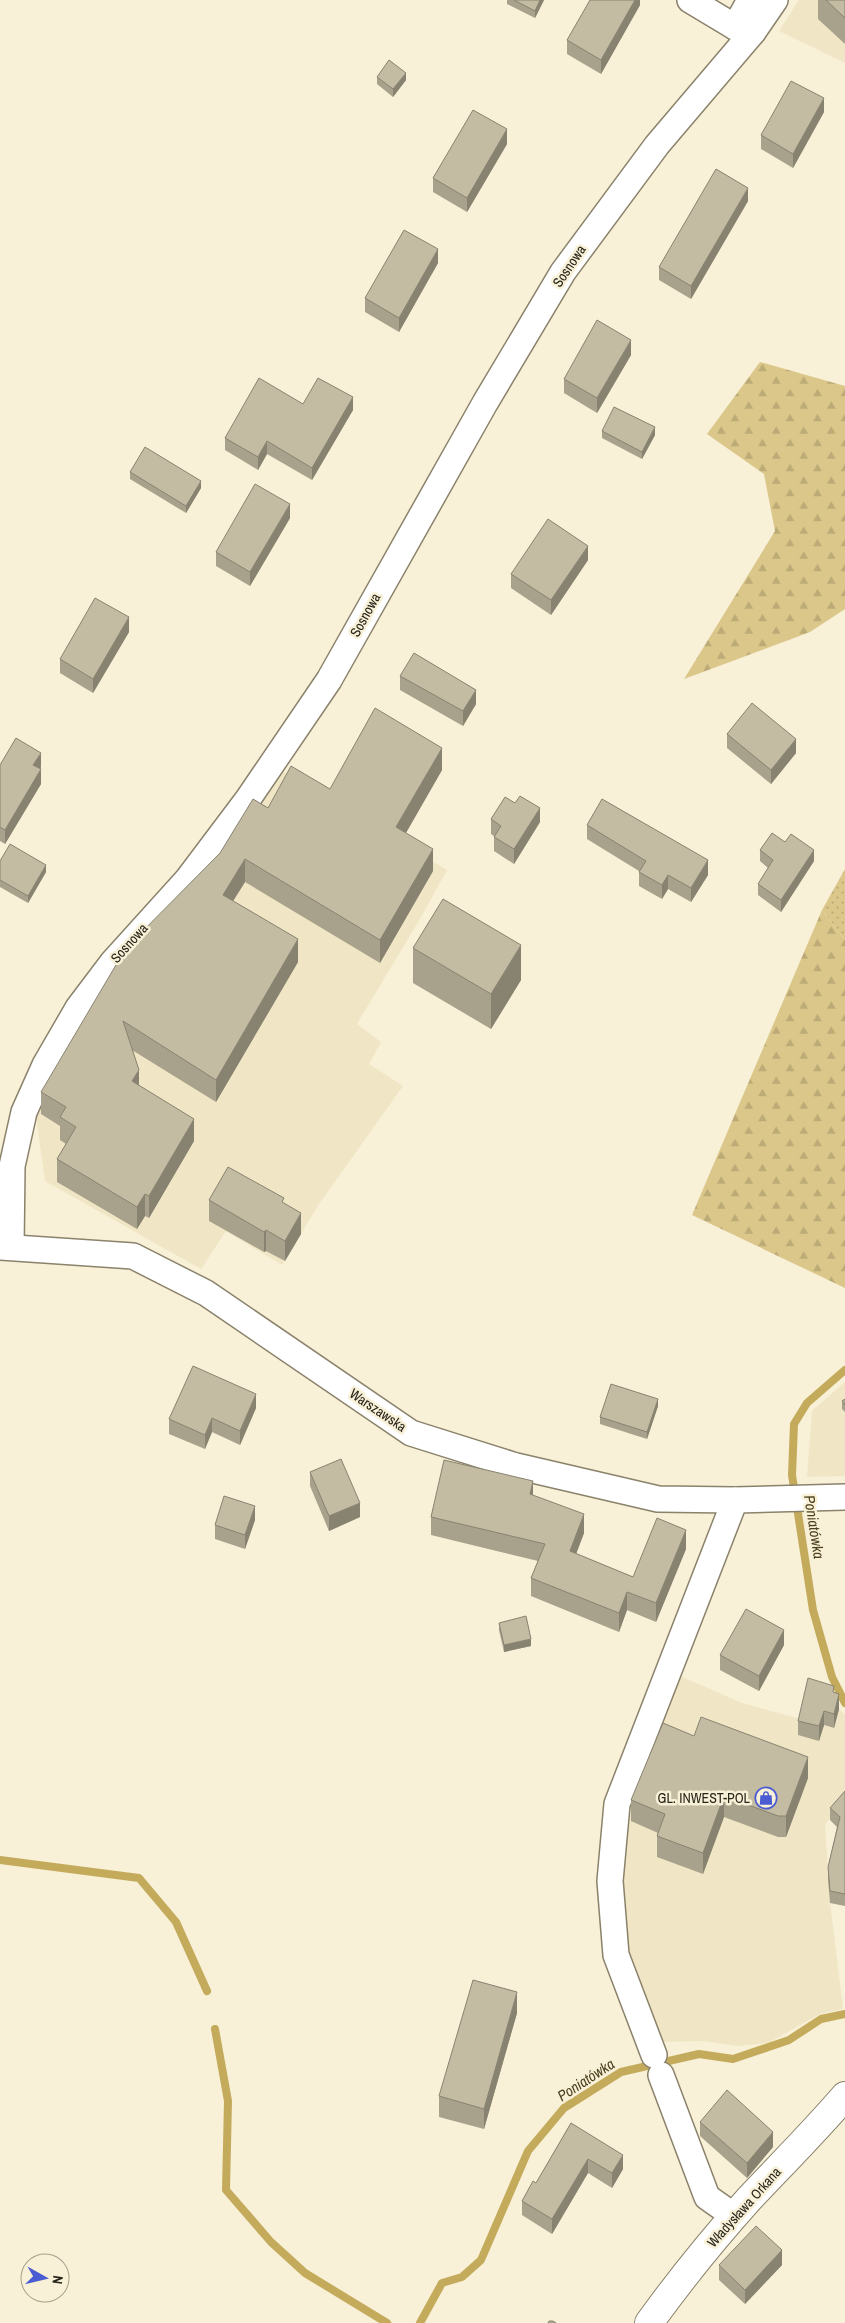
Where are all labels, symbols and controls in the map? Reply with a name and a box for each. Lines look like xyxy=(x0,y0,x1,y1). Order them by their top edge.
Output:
street label: Sosnowa xyxy=(548,241,590,291)
street label: Sosnowa xyxy=(346,589,385,640)
street label: Sosnowa xyxy=(107,919,152,967)
street label: Warszawska xyxy=(346,1384,410,1436)
water label: Poniatówka xyxy=(799,1494,830,1560)
shop icon: GL. INWEST-POL xyxy=(754,1786,778,1810)
place label: GL. INWEST-POL xyxy=(657,1789,751,1807)
water label: Poniatówka xyxy=(553,2053,619,2106)
street label: Władysława Orkana xyxy=(703,2163,785,2251)
north arrow xyxy=(20,2253,70,2303)
text: N xyxy=(48,2274,67,2285)

